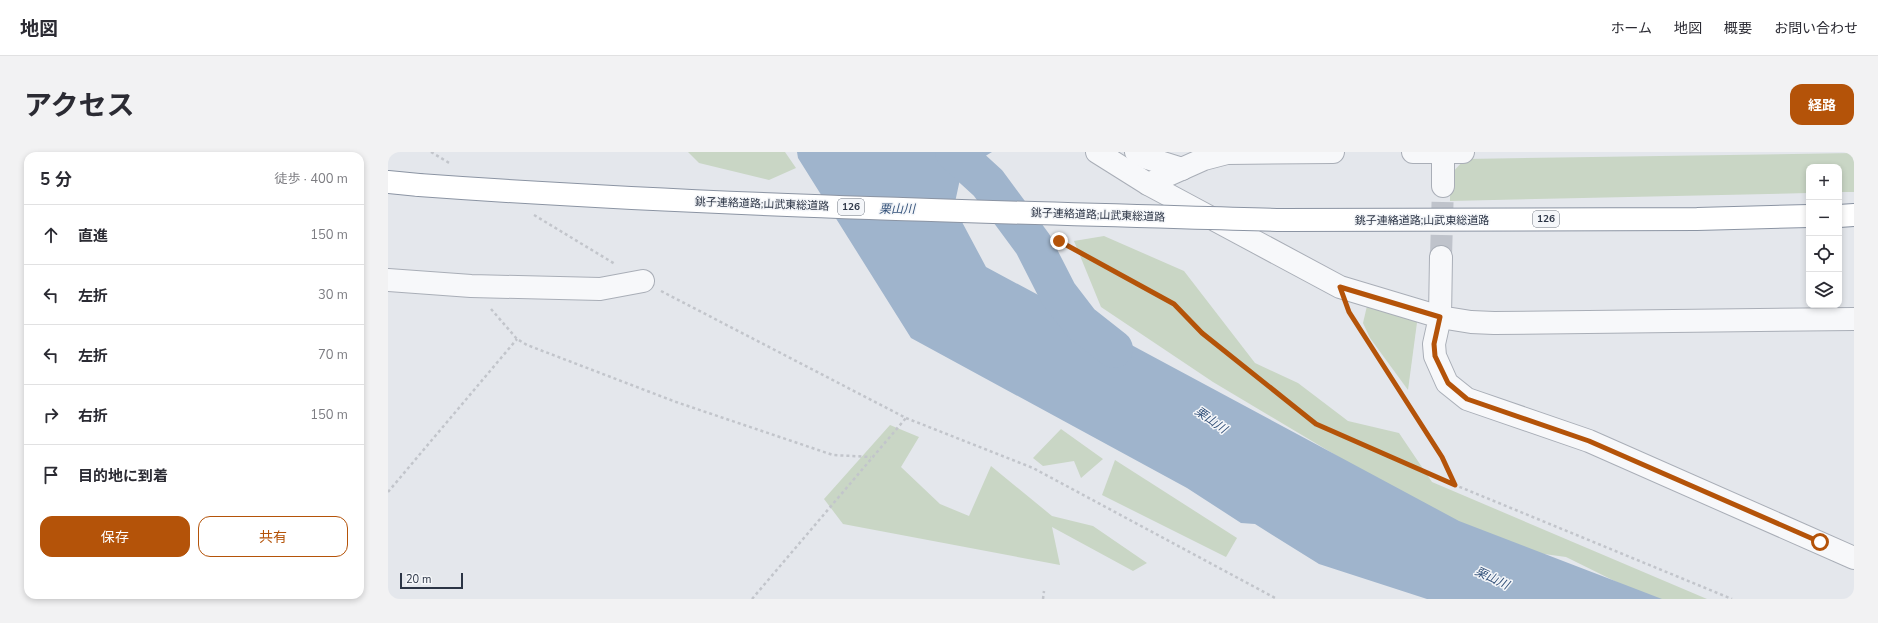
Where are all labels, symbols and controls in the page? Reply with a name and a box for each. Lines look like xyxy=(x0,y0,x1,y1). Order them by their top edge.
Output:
text: 地図 xyxy=(20,16,58,42)
text: ホーム xyxy=(1610,19,1652,38)
text: 地図 xyxy=(1674,19,1702,38)
text: 概要 xyxy=(1724,19,1752,38)
text: お問い合わせ xyxy=(1774,19,1858,38)
button: 経路 xyxy=(1790,84,1854,125)
text: アクセス xyxy=(24,87,135,125)
map controls xyxy=(1806,164,1842,308)
button: + xyxy=(1806,164,1842,200)
text: 5 分 xyxy=(40,168,72,191)
text: 徒歩 · 400 m xyxy=(274,170,348,188)
street label: 銚子連絡道路;山武東総道路 xyxy=(695,194,829,214)
road number: 126 xyxy=(838,199,864,215)
button: − xyxy=(1806,200,1842,236)
water label: 栗山川 xyxy=(879,201,917,217)
street label: 銚子連絡道路;山武東総道路 xyxy=(1031,205,1165,225)
road number: 126 xyxy=(1533,211,1559,227)
street label: 銚子連絡道路;山武東総道路 xyxy=(1355,213,1489,228)
icon: ahead xyxy=(40,224,62,246)
text: 直進 xyxy=(78,226,108,246)
text: 150 m xyxy=(310,226,348,244)
route end xyxy=(1050,232,1068,250)
button: locate xyxy=(1806,236,1842,272)
button: layers xyxy=(1806,272,1842,308)
icon: left xyxy=(40,284,62,306)
text: 左折 xyxy=(78,286,108,306)
text: 30 m xyxy=(318,286,348,304)
icon: left xyxy=(40,344,62,366)
text: 左折 xyxy=(78,346,108,366)
text: 70 m xyxy=(318,346,348,364)
water label: 栗山川 xyxy=(1192,403,1232,438)
icon: right xyxy=(40,404,62,426)
text: 右折 xyxy=(78,406,108,426)
text: 150 m xyxy=(310,406,348,424)
icon: arrive xyxy=(40,464,62,486)
text: 目的地に到着 xyxy=(78,466,168,486)
button: 保存 xyxy=(40,516,190,557)
button: 共有 xyxy=(198,516,348,557)
route start xyxy=(1811,533,1829,551)
water label: 栗山川 xyxy=(1472,563,1514,594)
scale bar xyxy=(400,571,463,590)
text: 20 m xyxy=(406,572,431,587)

